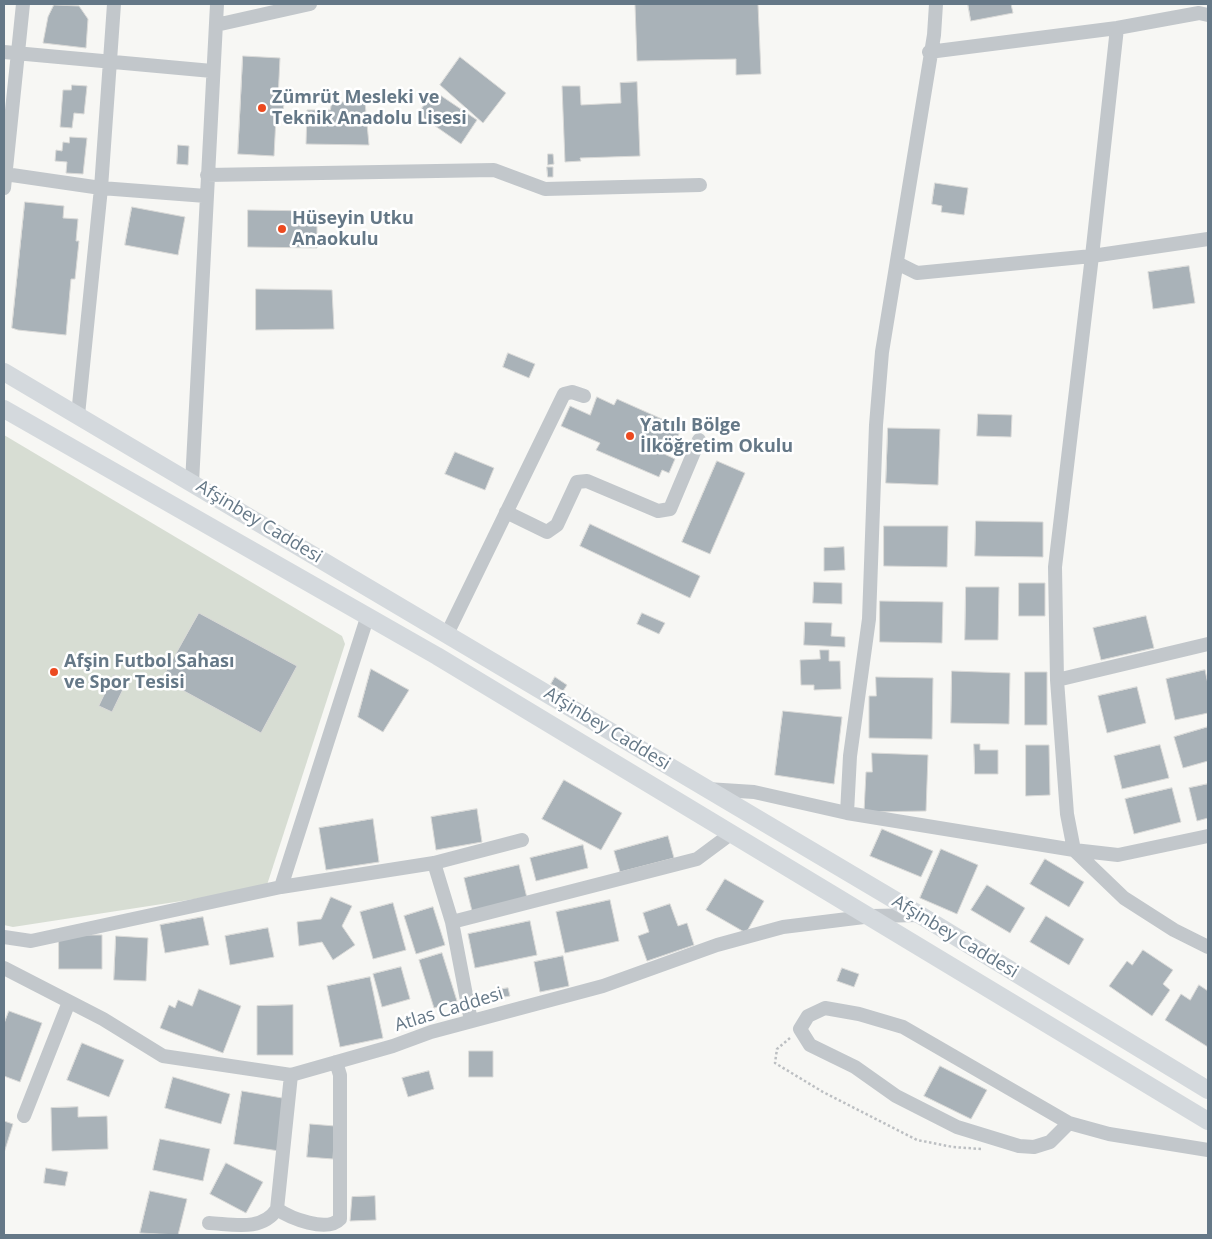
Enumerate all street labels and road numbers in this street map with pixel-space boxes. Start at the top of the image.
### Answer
street label: Afşinbey Caddesi [192,476,326,568]
street label: Afşinbey Caddesi [540,683,674,775]
street label: Afşinbey Caddesi [888,891,1022,983]
street label: Atlas Caddesi [392,983,506,1037]

